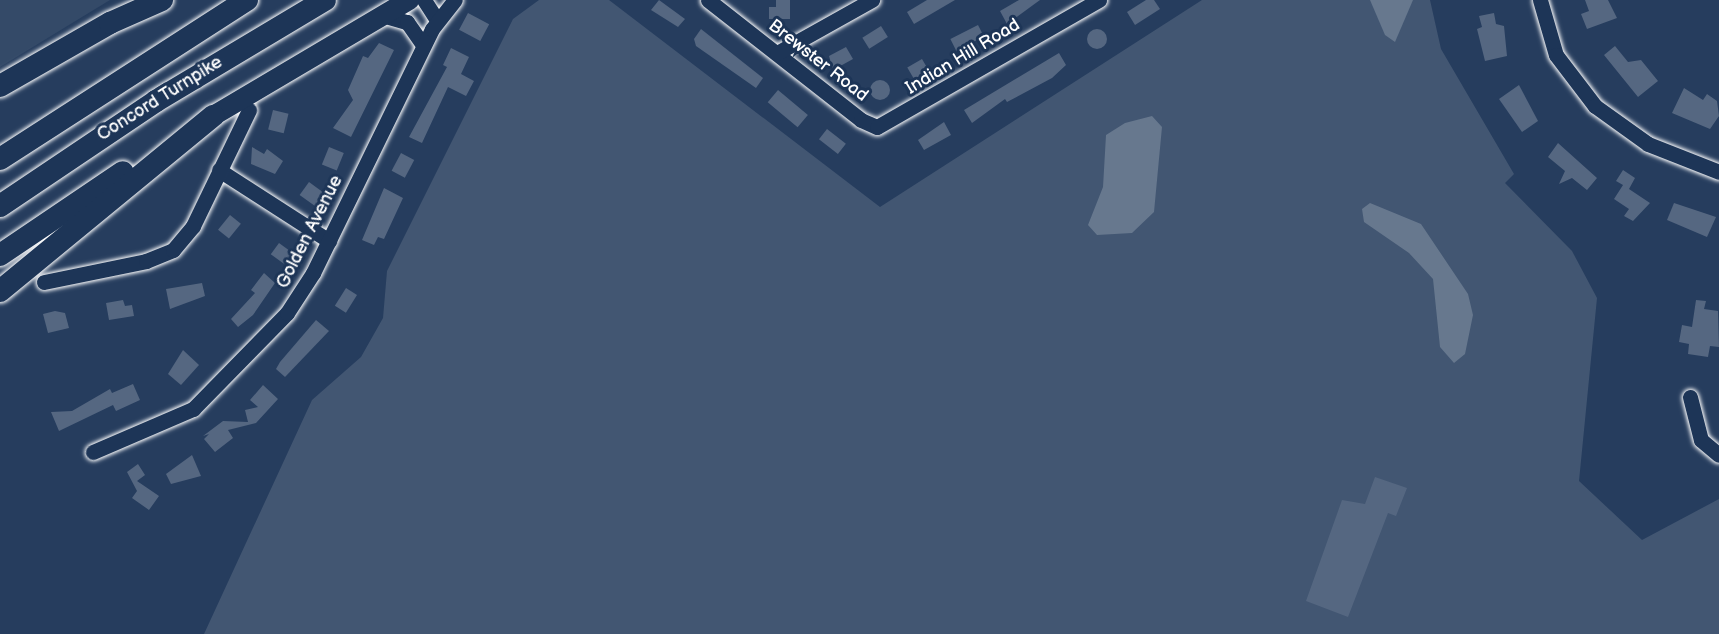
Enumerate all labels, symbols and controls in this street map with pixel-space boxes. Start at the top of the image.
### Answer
street label: Indian Hill Road [902,14,1024,100]
street label: Brewster Road [764,15,872,107]
street label: Concord Turnpike [93,52,227,146]
street label: Golden Avenue [272,172,348,292]

